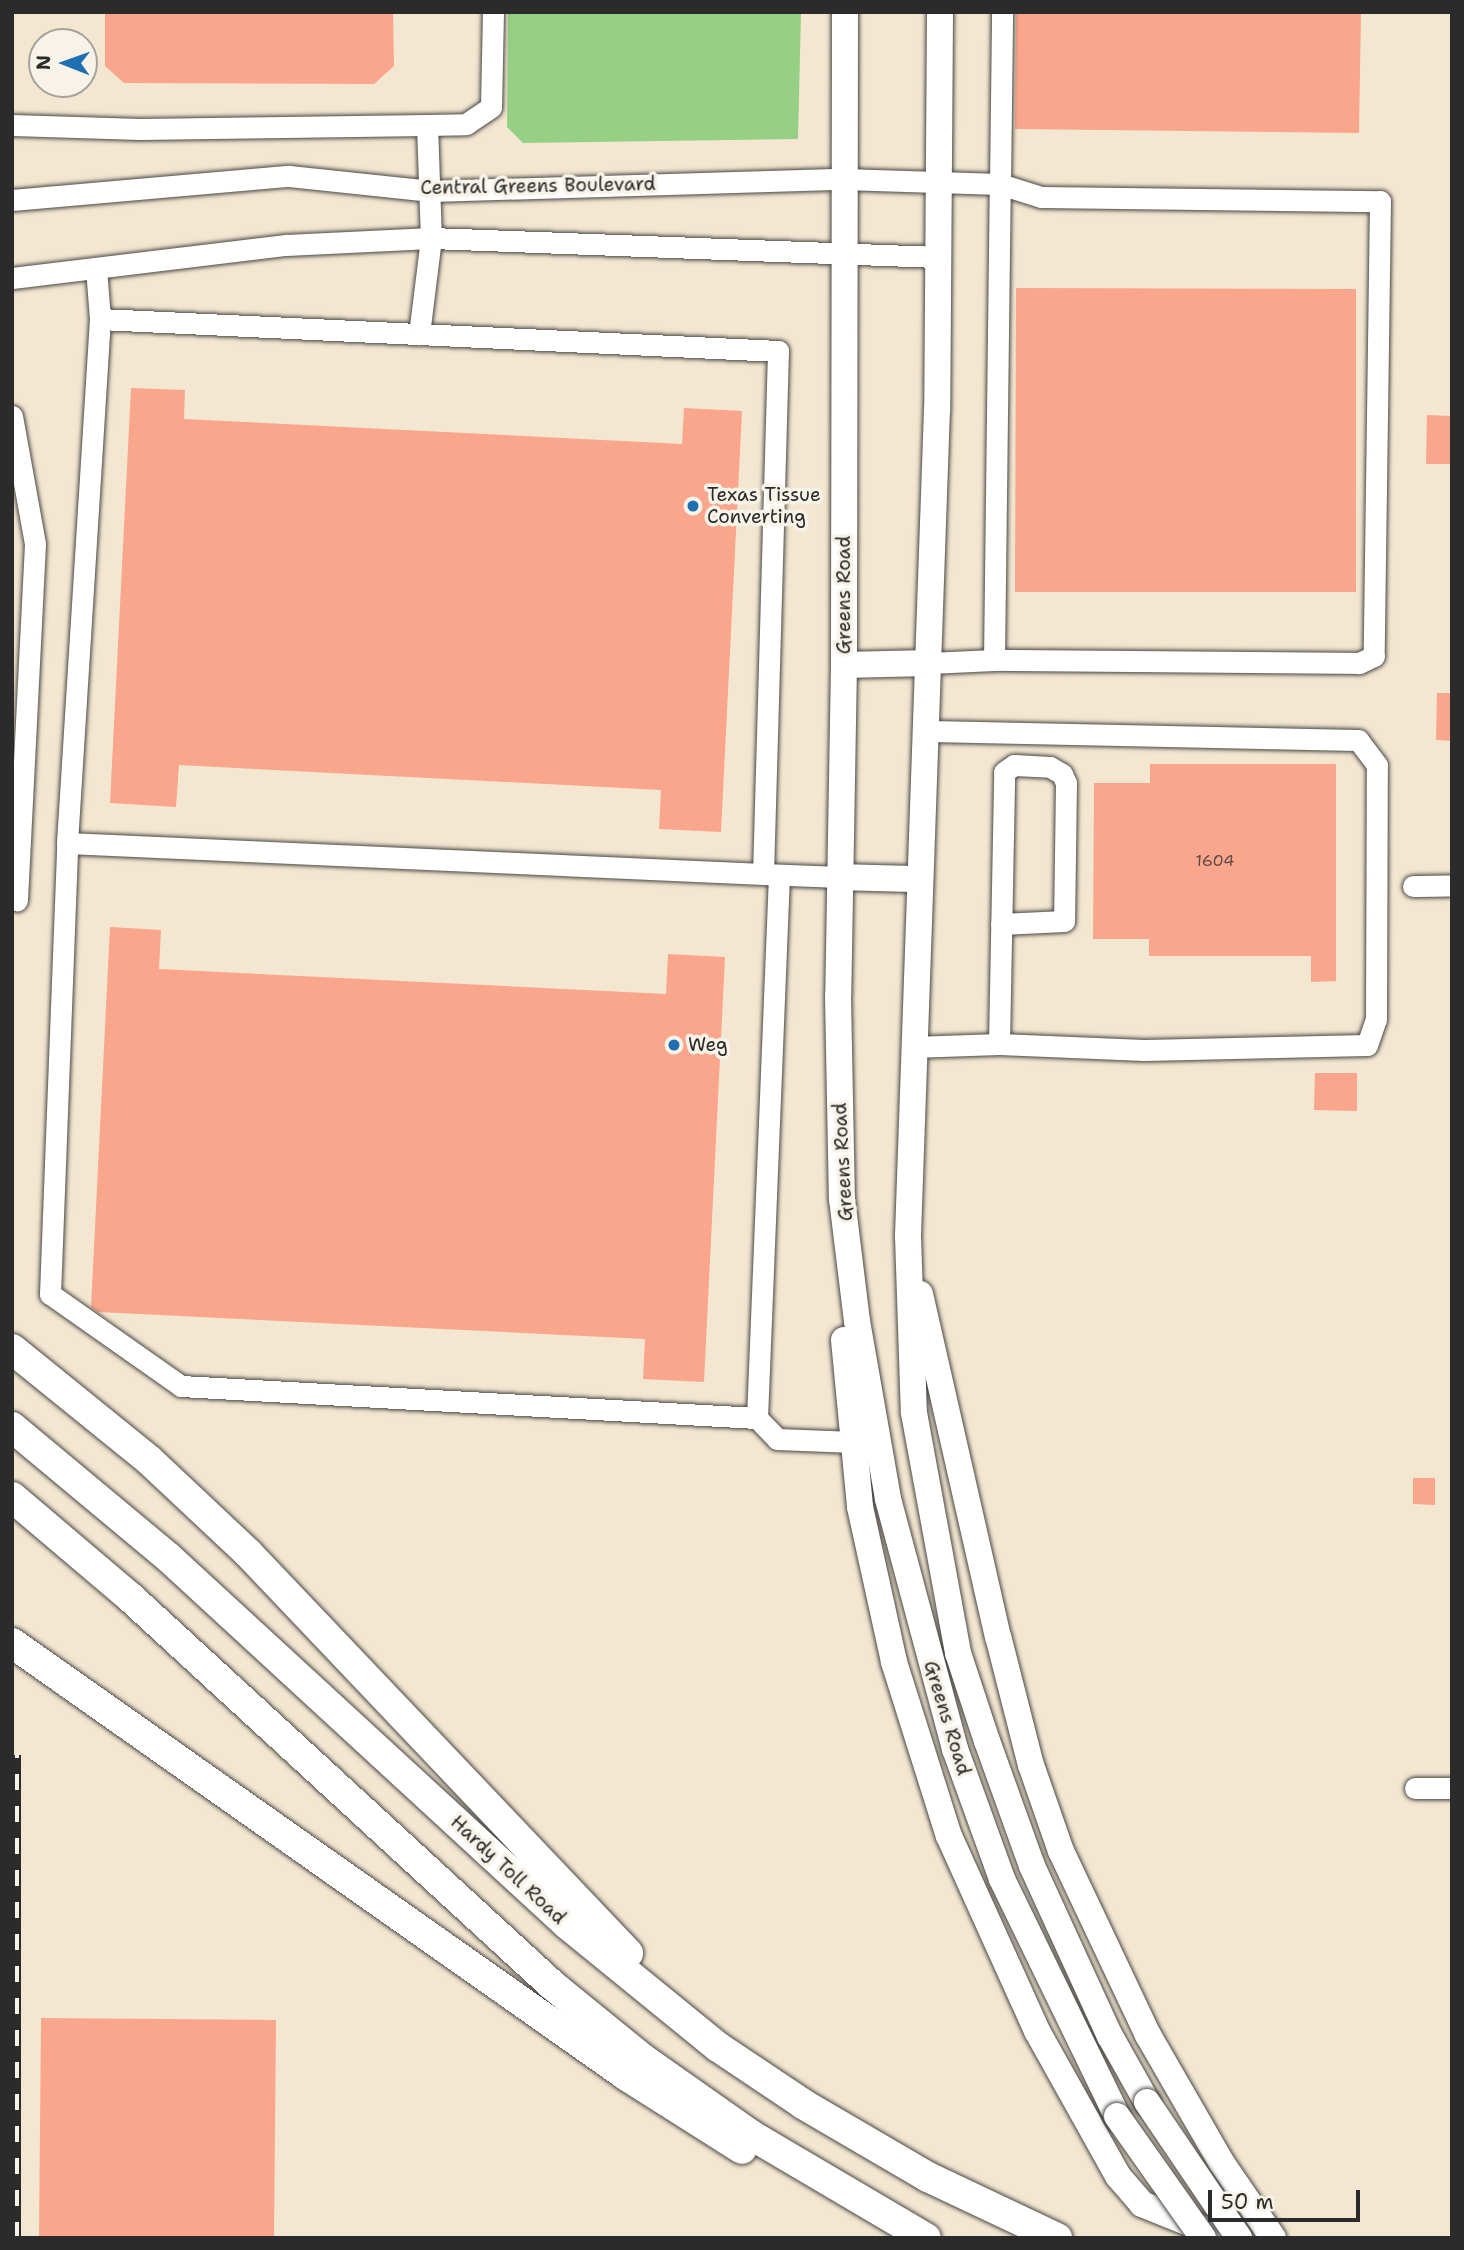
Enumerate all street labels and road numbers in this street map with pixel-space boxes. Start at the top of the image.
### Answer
street label: Central Greens Boulevard [420,173,656,199]
street label: Greens Road [833,536,855,654]
street label: Greens Road [829,1102,857,1222]
street label: Greens Road [919,1658,975,1778]
street label: Hardy Toll Road [446,1811,570,1929]

